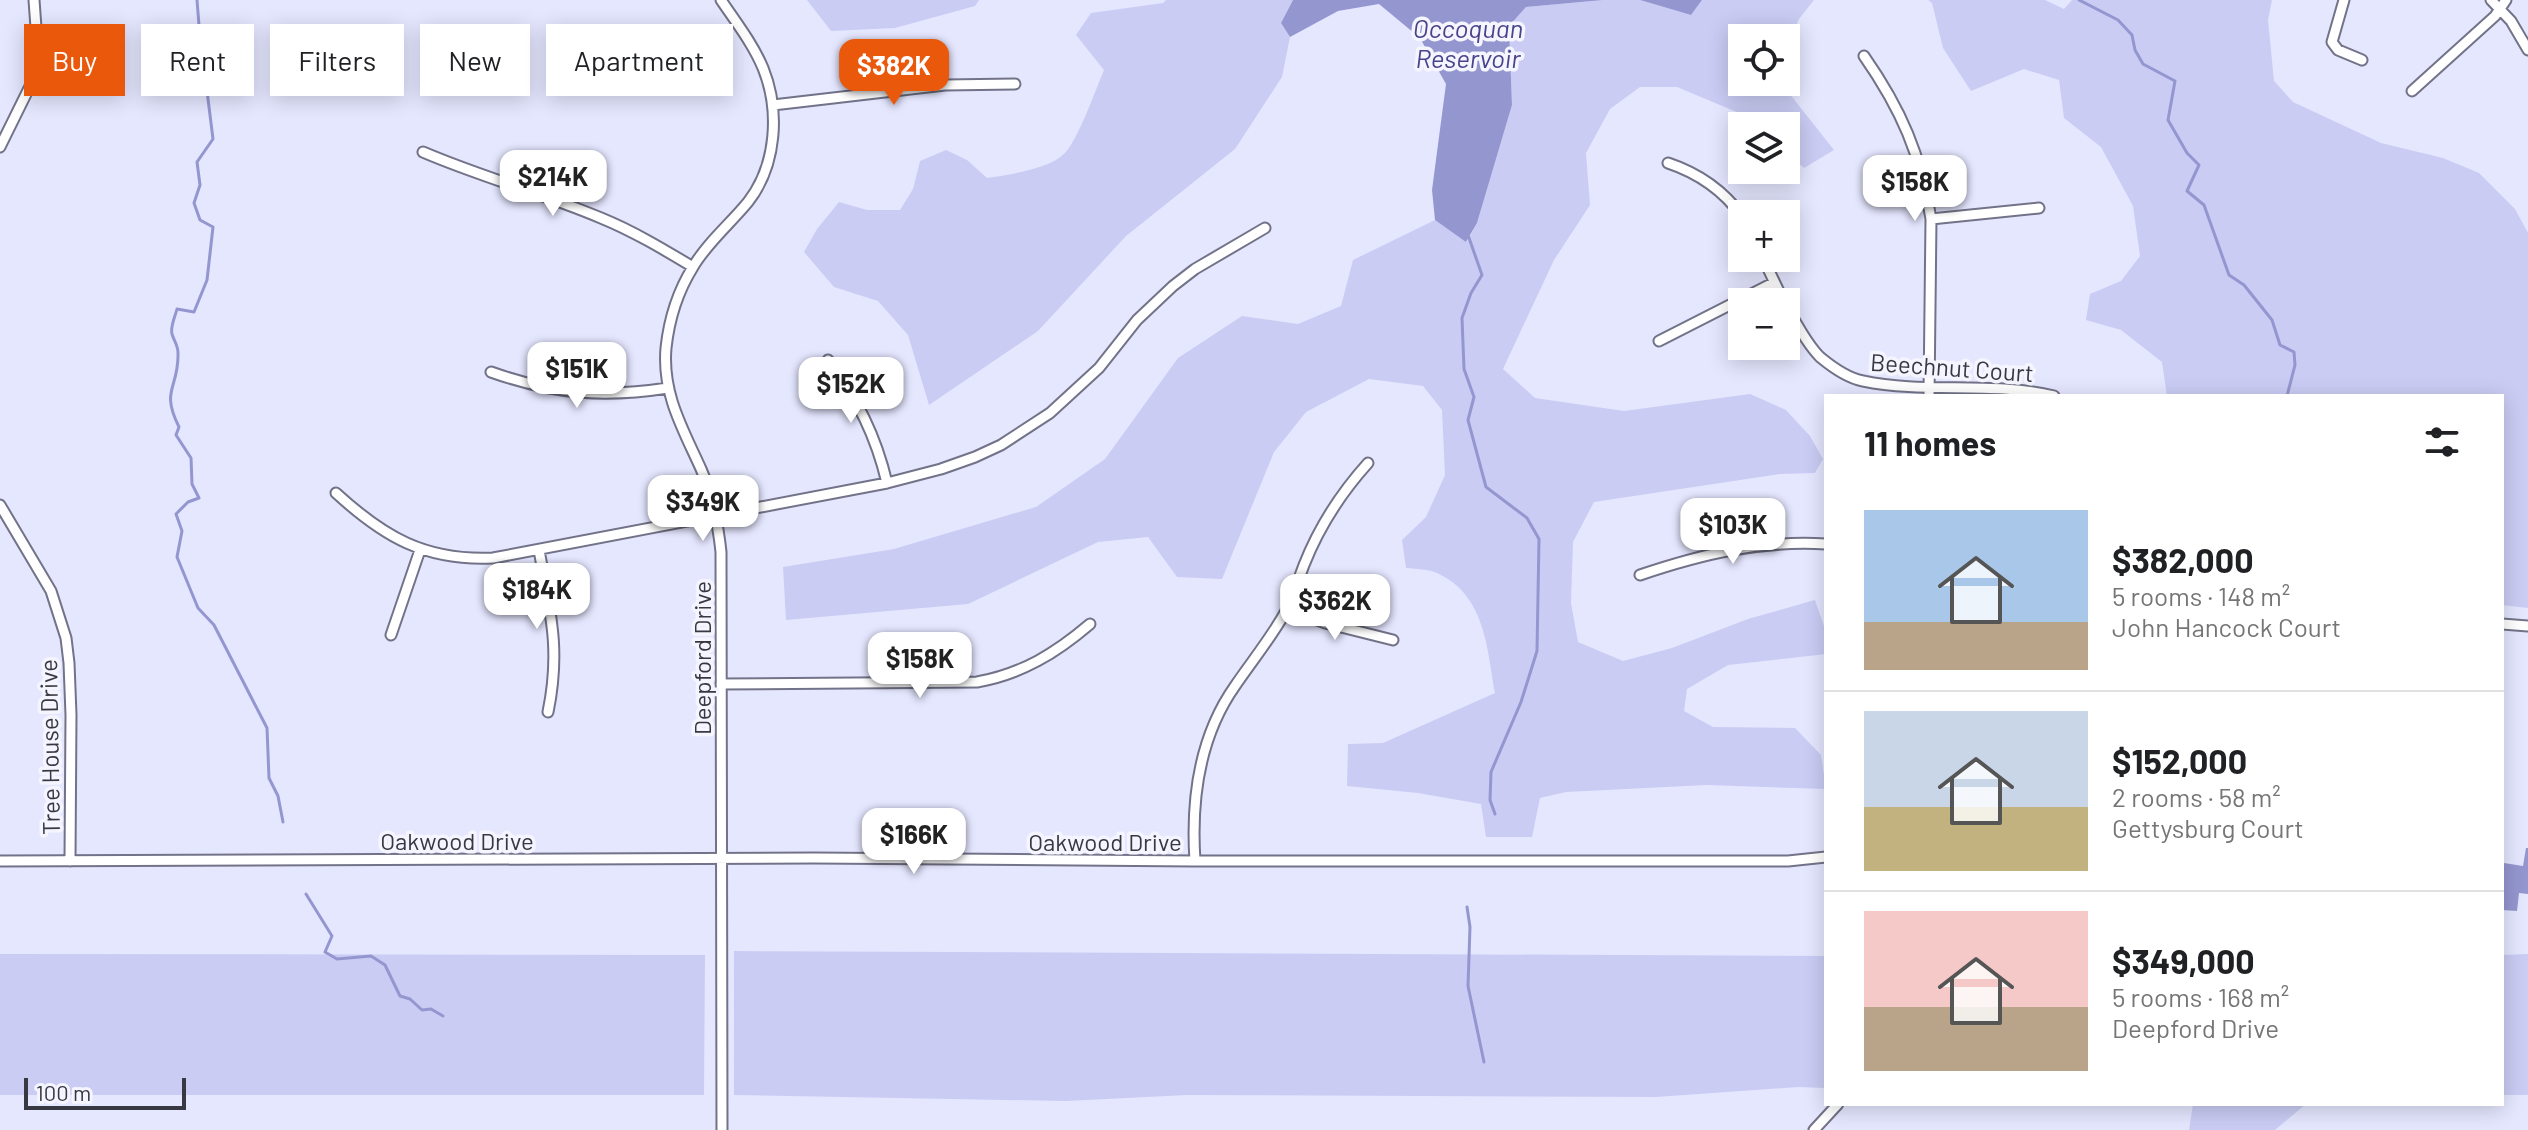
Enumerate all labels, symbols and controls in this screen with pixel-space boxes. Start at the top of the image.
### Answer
water label: Occoquan Reservoir [1413,12,1523,73]
chip: Buy [24,24,125,96]
chip: Rent [141,24,254,96]
chip: Filters [270,24,404,96]
chip: New [420,24,530,96]
chip: Apartment [546,24,733,96]
map controls [1728,24,1800,360]
button: locate [1728,24,1800,96]
pin: $382K [838,39,950,107]
text: $382K [857,49,931,80]
button: layers [1728,112,1800,184]
pin: $214K [497,150,609,218]
pin: $158K [1859,155,1971,223]
text: $214K [518,160,588,191]
text: $158K [1881,165,1949,196]
button: + [1728,200,1800,272]
button: − [1728,288,1800,360]
pin: $151K [521,342,633,410]
street label: Beechnut Court [1869,347,2035,387]
text: $151K [545,352,609,383]
pin: $152K [795,357,907,425]
text: $152K [817,367,885,398]
icon: filters [2420,420,2464,464]
text: 11 homes [1864,422,1996,463]
pin: $349K [647,475,759,543]
text: $349K [666,485,740,516]
pin: $103K [1677,498,1789,566]
text: $103K [1698,508,1768,539]
text: $382,000 [2112,539,2254,580]
icon: home [1928,542,2024,638]
pin: $184K [481,563,593,631]
text: $184K [502,573,572,604]
pin: $362K [1279,574,1391,642]
text: 5 rooms · 148 m² [2112,580,2290,611]
street label: Deepford Drive [687,581,716,735]
text: $362K [1298,584,1372,615]
text: John Hancock Court [2112,611,2341,642]
pin: $158K [864,632,976,700]
text: $158K [886,642,954,673]
street label: Tree House Drive [33,659,65,835]
text: $152,000 [2112,740,2247,781]
icon: home [1928,743,2024,839]
text: 2 rooms · 58 m² [2112,781,2281,812]
pin: $166K [858,808,970,876]
text: Gettysburg Court [2112,812,2304,843]
text: $166K [880,818,948,849]
street label: Oakwood Drive [380,826,534,855]
street label: Oakwood Drive [1028,827,1182,856]
text: $349,000 [2112,940,2255,981]
icon: home [1928,943,2024,1039]
text: 5 rooms · 168 m² [2112,981,2289,1012]
text: Deepford Drive [2112,1012,2279,1043]
scale bar [24,1074,186,1110]
text: 100 m [36,1079,91,1105]

